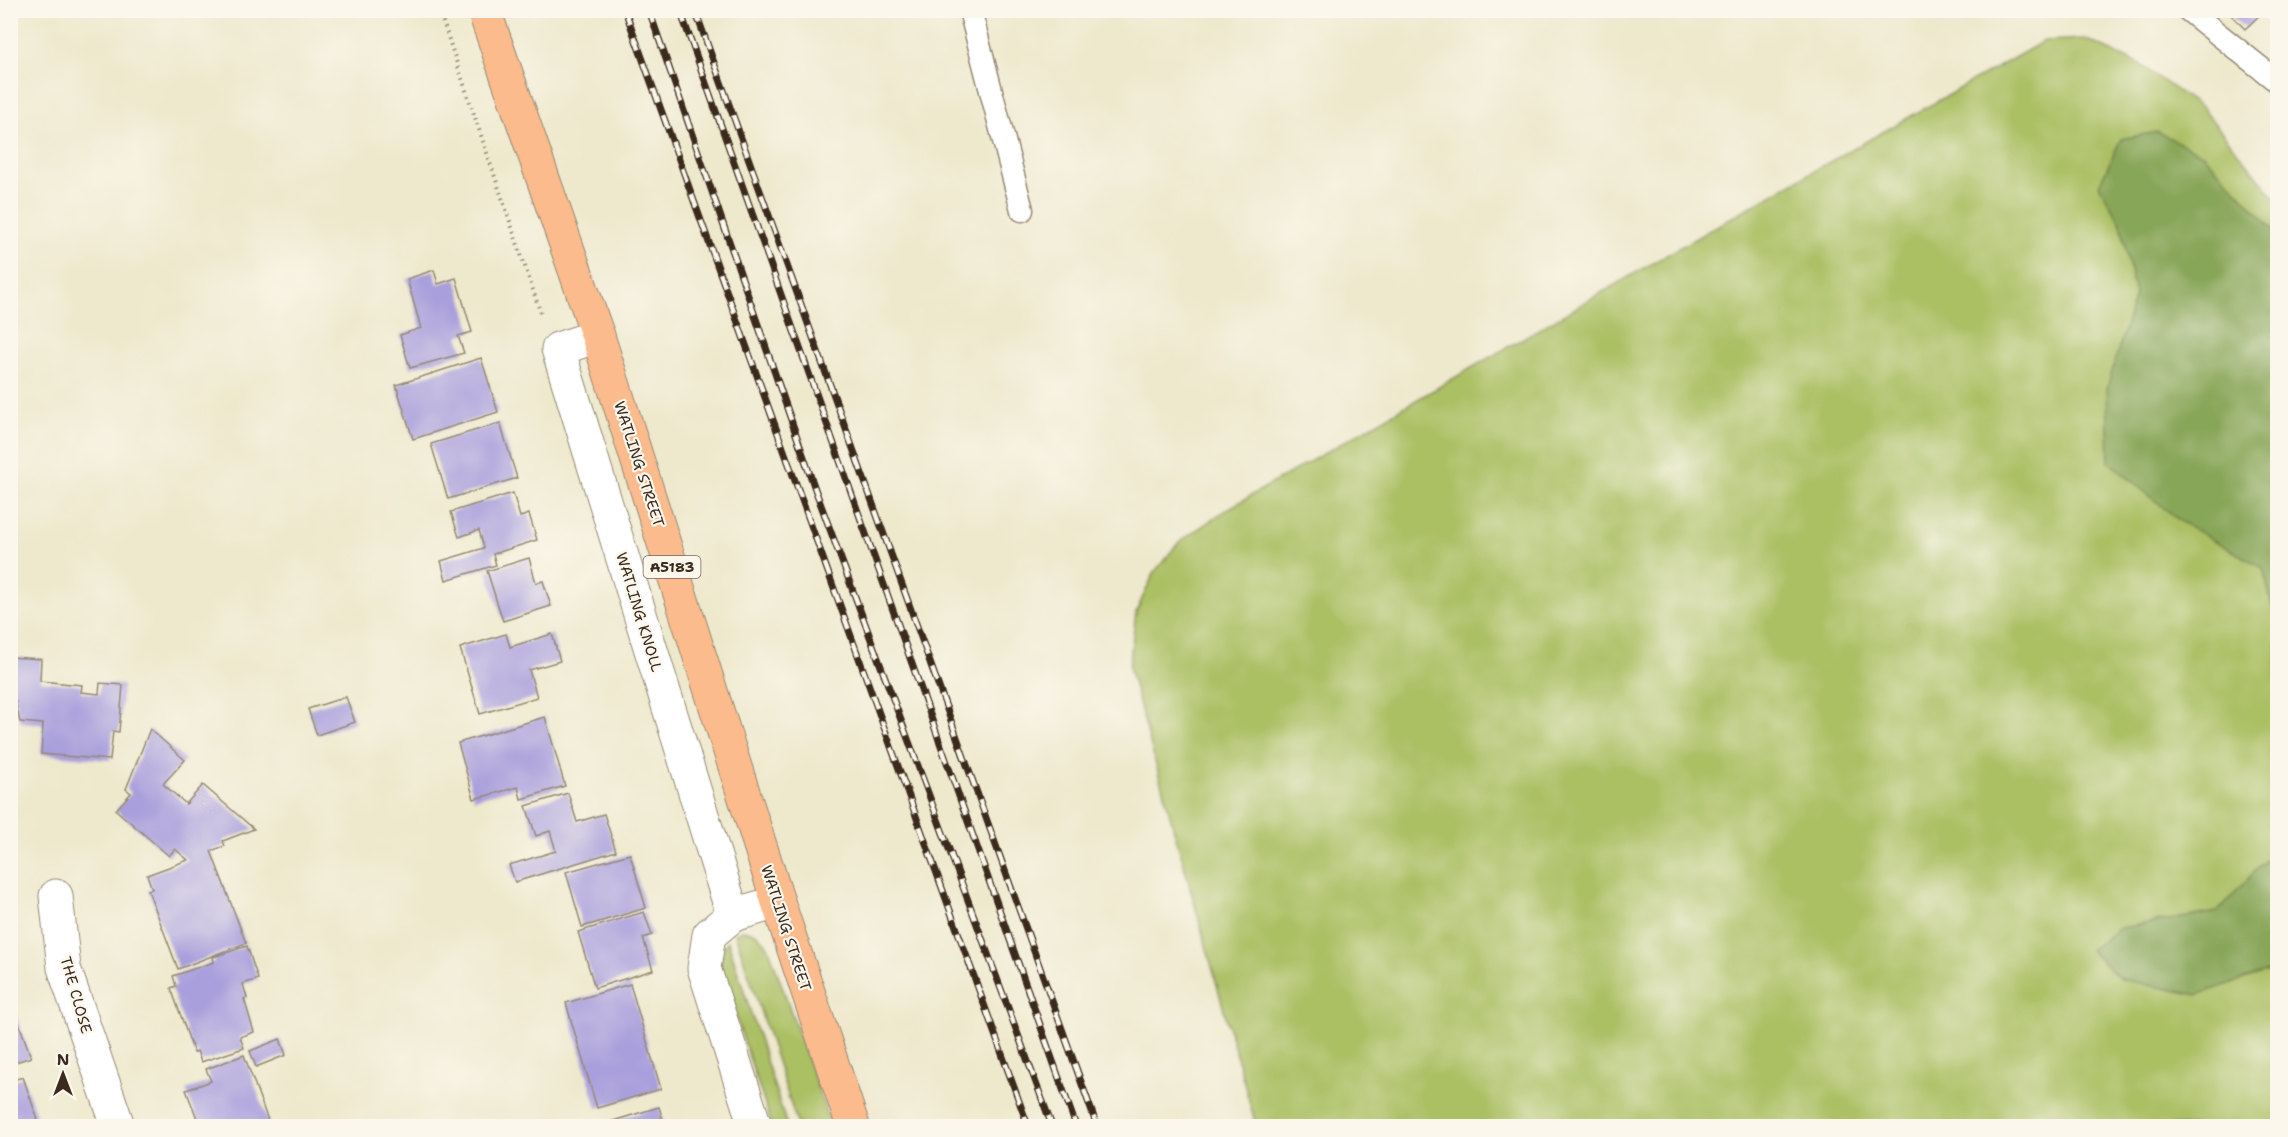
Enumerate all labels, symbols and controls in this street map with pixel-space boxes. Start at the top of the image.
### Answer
street label: WATLING STREET [609,399,669,529]
street label: WATLING KNOLL [611,550,667,674]
road number: A5183 [644,556,700,578]
street label: WATLING STREET [756,863,816,993]
street label: THE CLOSE [55,954,97,1036]
north arrow [33,1044,93,1104]
text: N [57,1049,69,1070]

